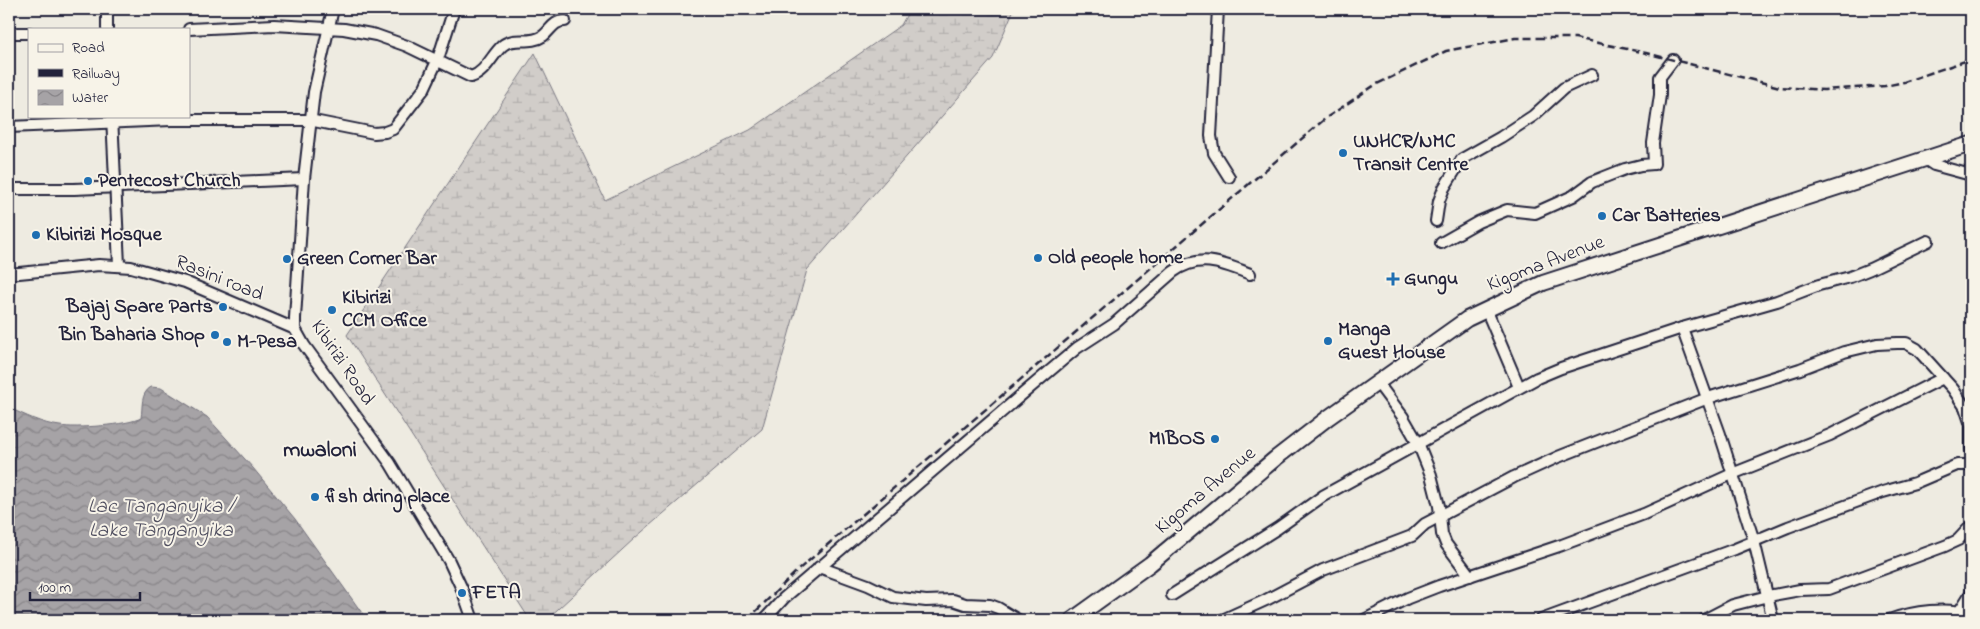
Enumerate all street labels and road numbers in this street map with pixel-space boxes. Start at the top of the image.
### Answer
street label: Kigoma Avenue [1483,228,1609,301]
street label: Rasini road [171,248,267,310]
street label: Kibirizi Road [303,314,381,412]
street label: Kigoma Avenue [1149,440,1263,543]

